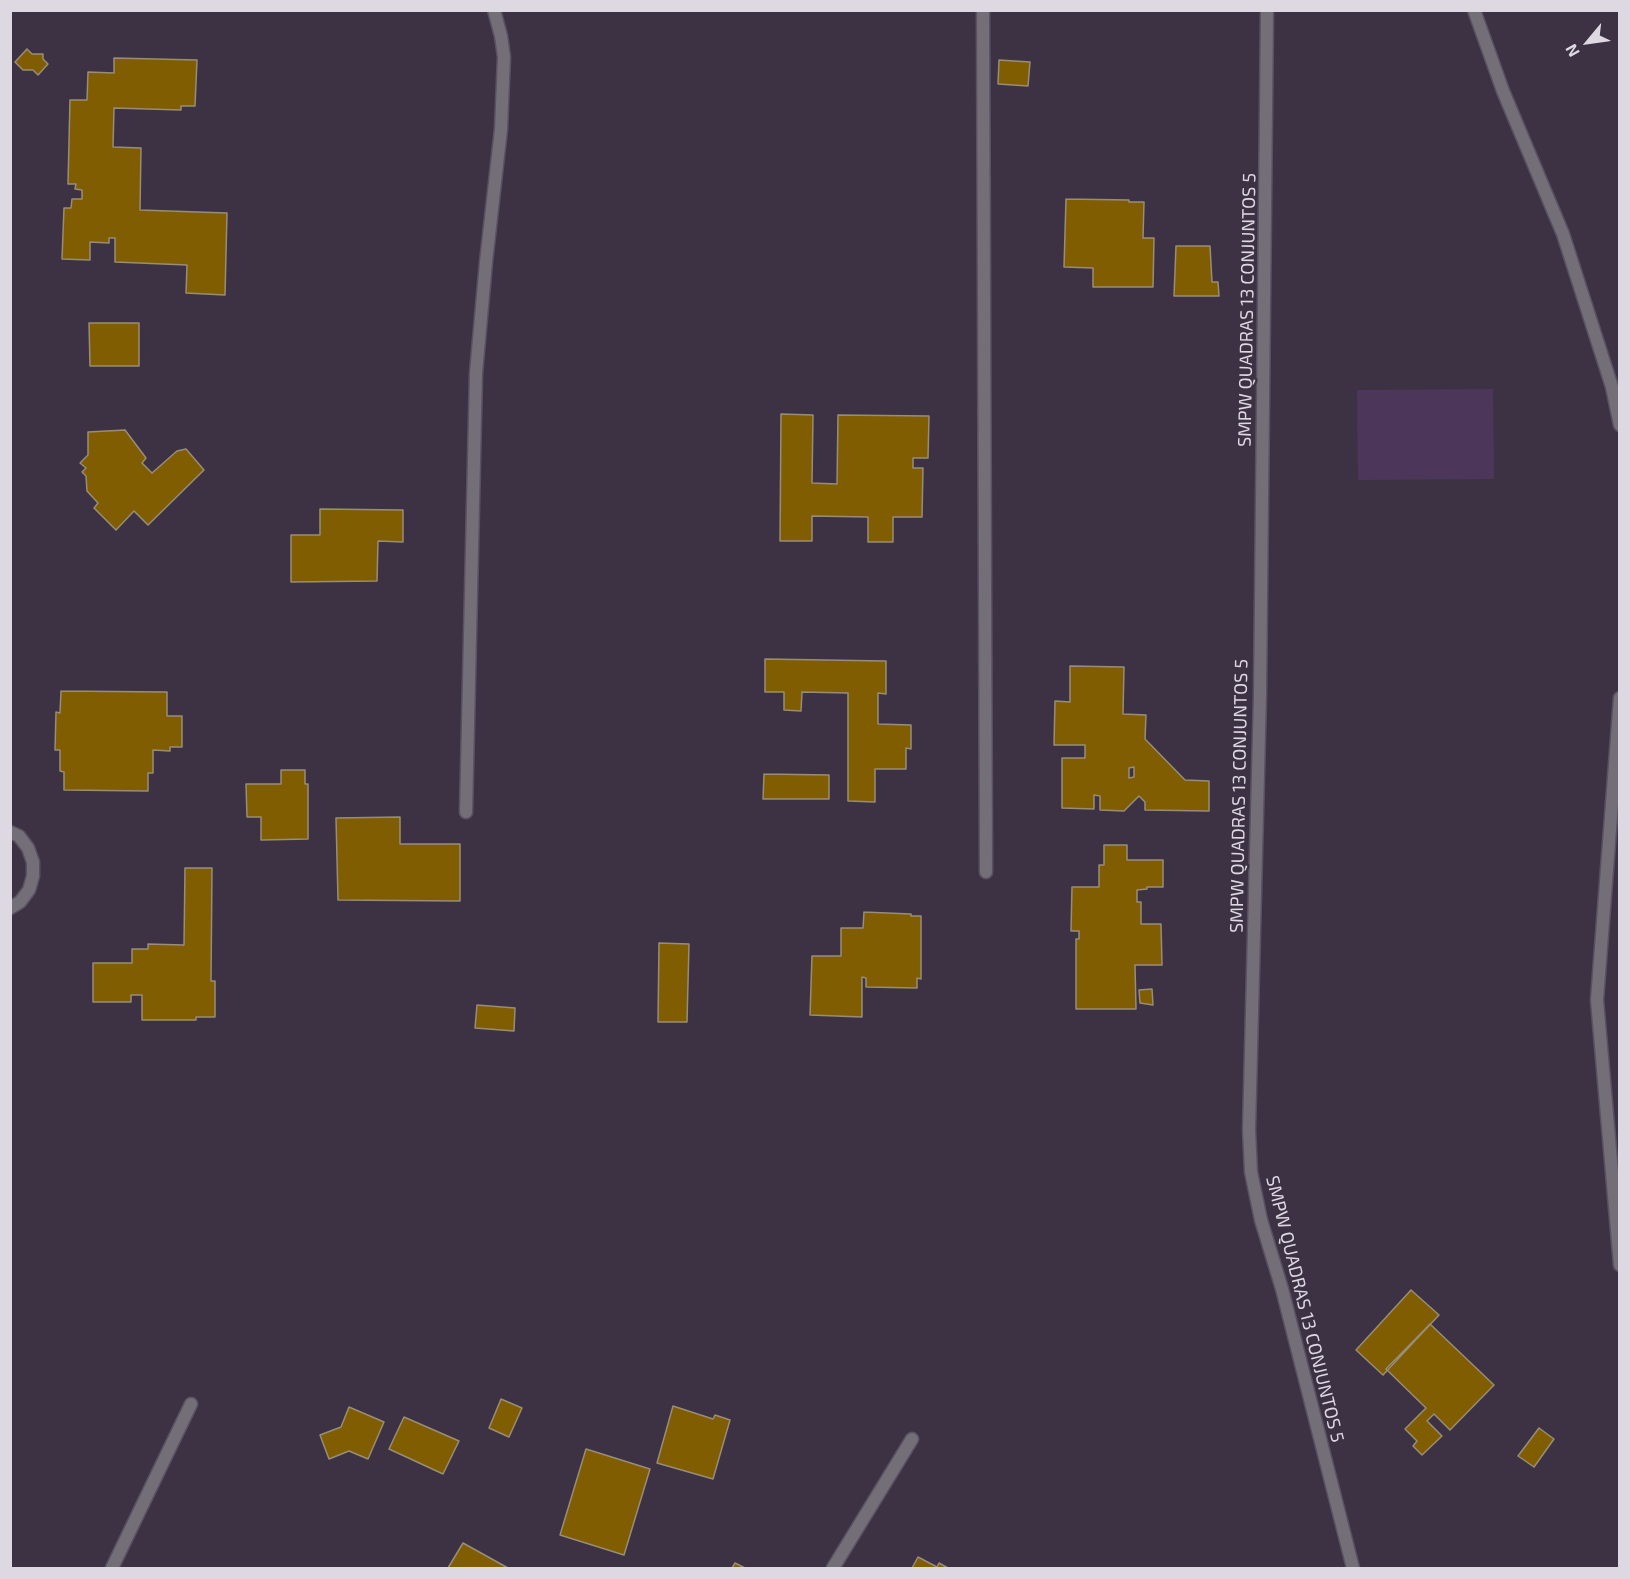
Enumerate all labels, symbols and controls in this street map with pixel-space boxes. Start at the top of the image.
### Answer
north arrow [1558,12,1618,72]
text: N [1561,41,1583,61]
street label: SMPW QUADRAS 13 CONJUNTOS 5 [1234,173,1260,447]
street label: SMPW QUADRAS 13 CONJUNTOS 5 [1226,659,1252,933]
street label: SMPW QUADRAS 13 CONJUNTOS 5 [1261,1174,1349,1444]

